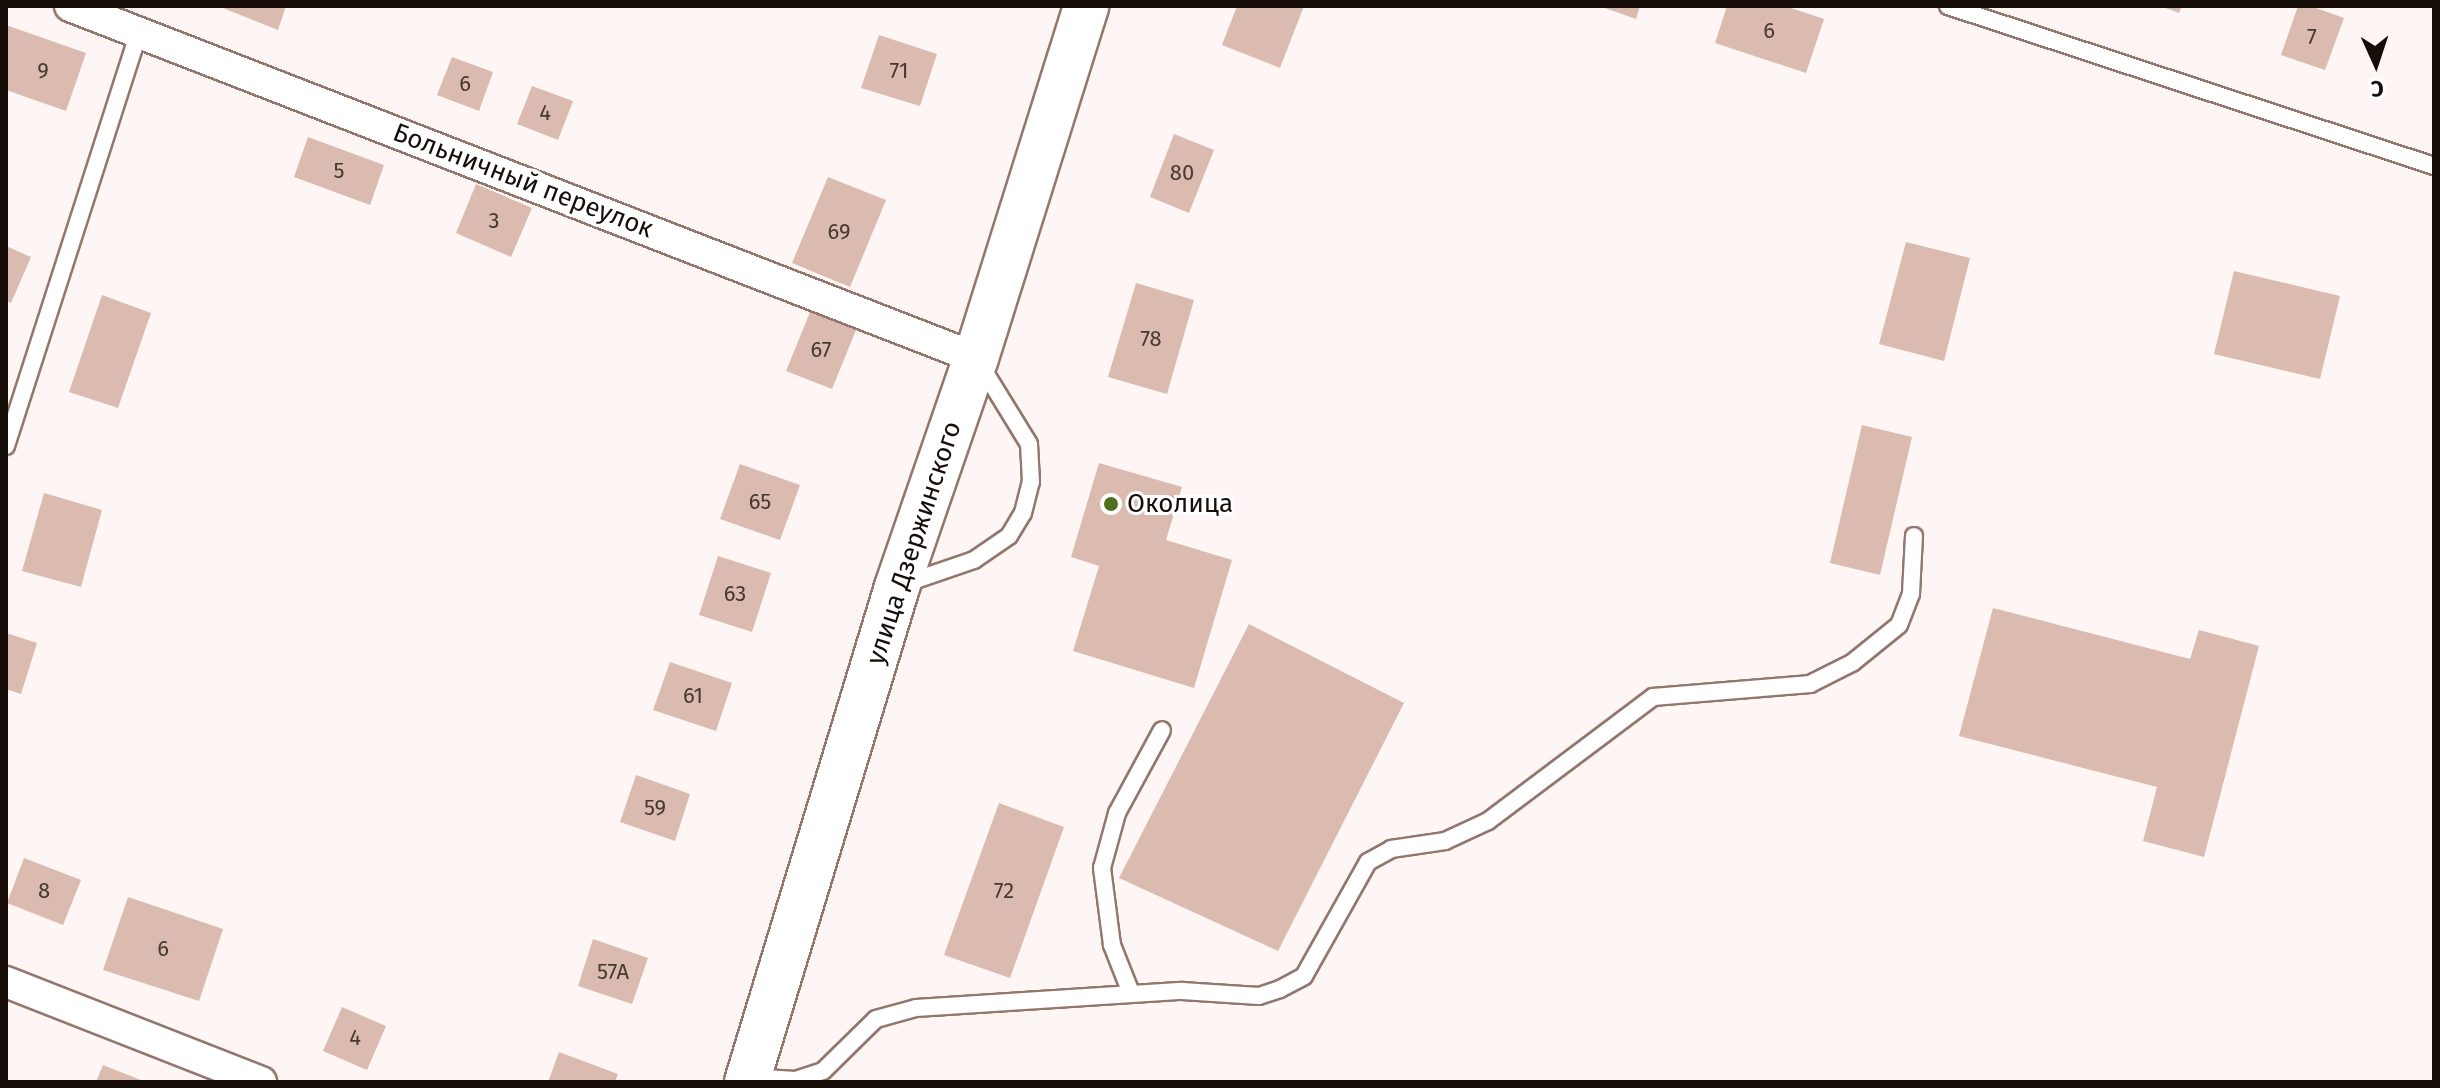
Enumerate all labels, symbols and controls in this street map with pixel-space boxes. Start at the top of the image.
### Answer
house number: 6 [1763,18,1775,44]
house number: 7 [2307,24,2317,50]
north arrow [2336,24,2416,104]
house number: 9 [37,58,49,84]
house number: 71 [890,58,908,84]
house number: 6 [459,71,471,97]
text: С [2370,75,2384,102]
house number: 4 [539,100,551,126]
street label: Больничный переулок [389,117,657,245]
house number: 5 [333,158,345,184]
house number: 80 [1170,160,1194,186]
house number: 3 [489,208,499,234]
house number: 69 [828,219,850,245]
house number: 78 [1140,326,1162,352]
house number: 67 [811,337,831,363]
street label: улица Дзержинского [860,418,968,668]
place label: Околица [1127,488,1233,520]
house number: 65 [749,489,771,515]
marker: Околица [1102,495,1120,513]
house number: 63 [724,581,746,607]
house number: 61 [683,683,703,709]
house number: 59 [644,795,666,821]
house number: 8 [38,878,50,904]
house number: 72 [994,878,1014,904]
house number: 6 [157,936,169,962]
house number: 57А [597,959,629,985]
house number: 4 [349,1025,361,1051]

